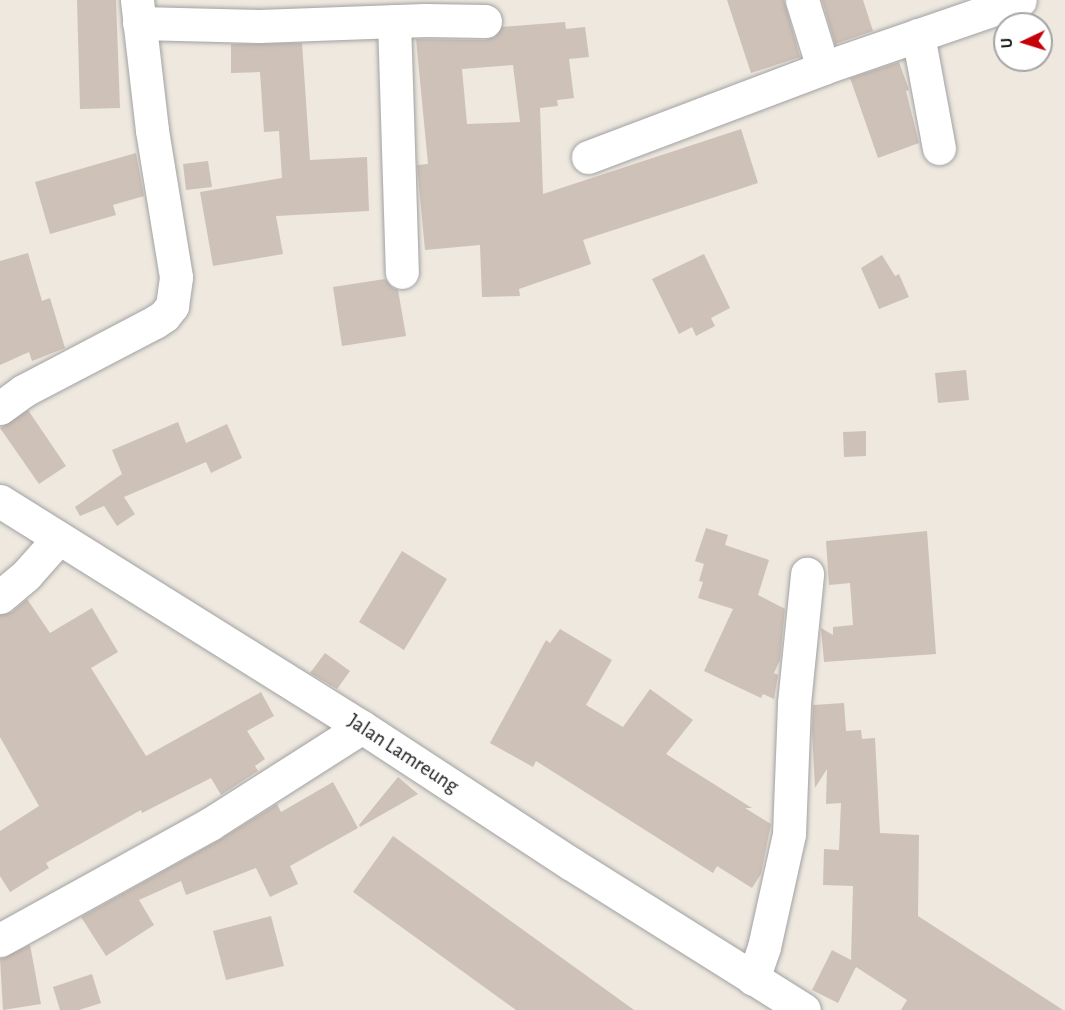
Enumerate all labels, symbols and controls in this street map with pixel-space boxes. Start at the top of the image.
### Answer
north arrow [993,12,1053,72]
text: U [999,37,1015,49]
street label: Jalan Lamreung [343,709,463,799]

